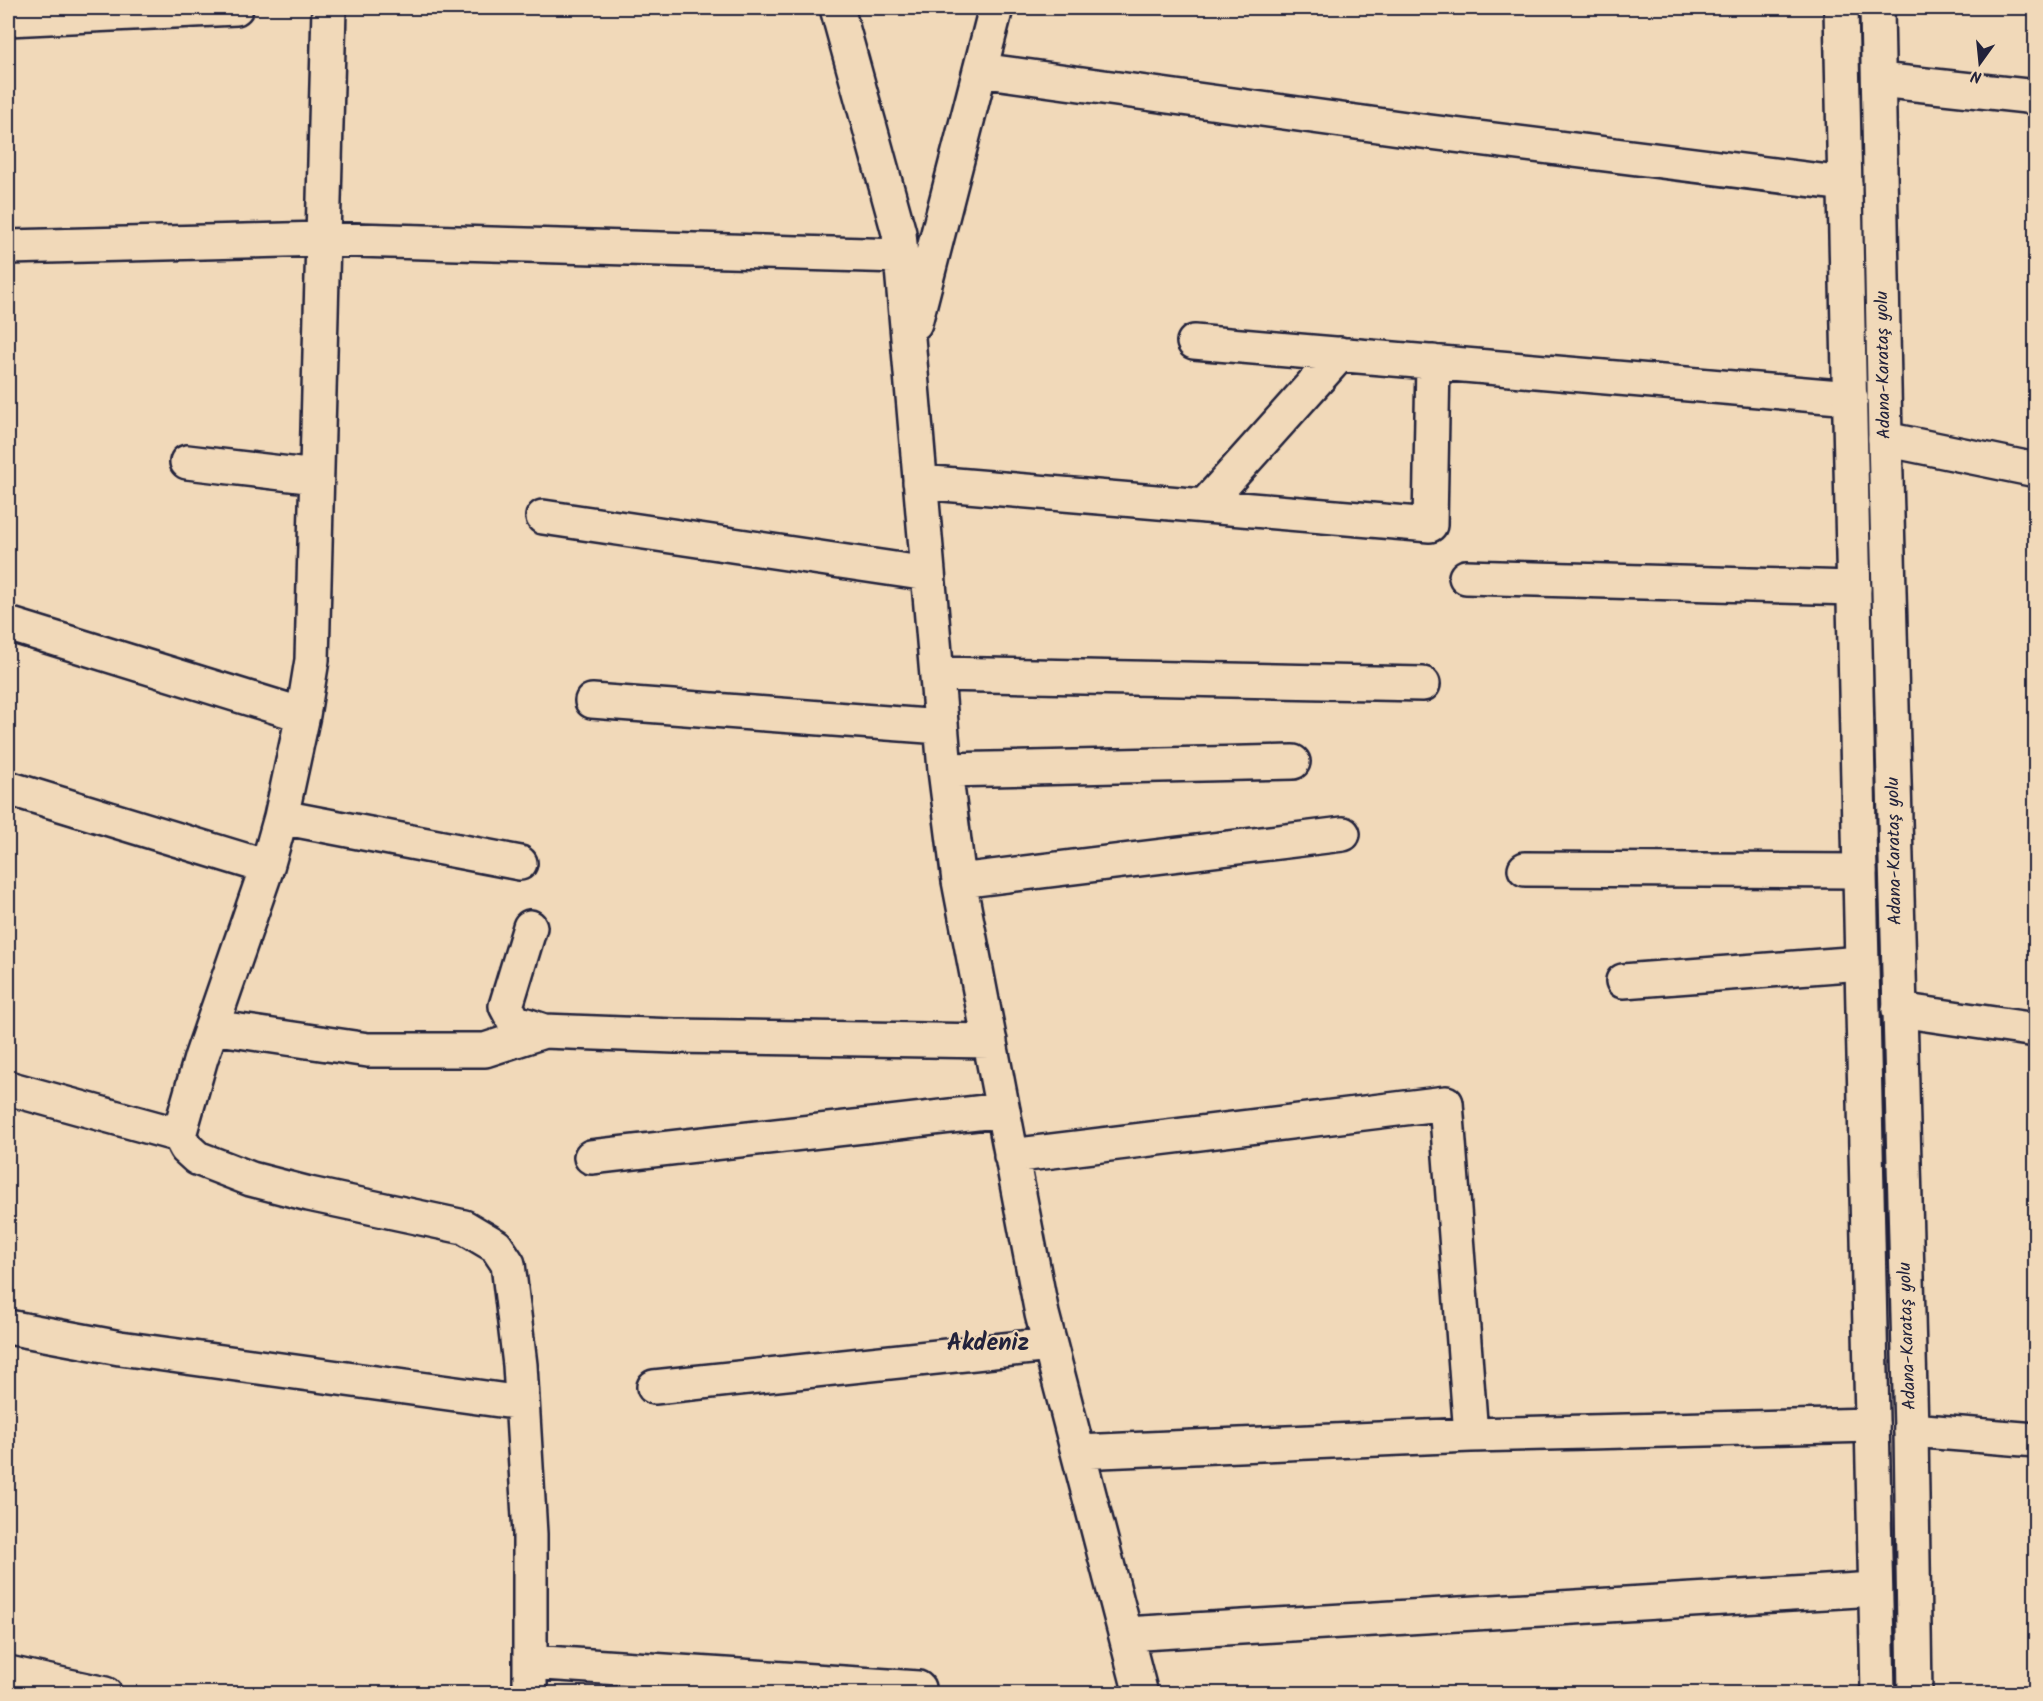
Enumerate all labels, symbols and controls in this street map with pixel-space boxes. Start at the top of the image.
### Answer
north arrow [1950,33,2010,93]
text: N [1968,63,1985,89]
street label: Adana-Karataş yolu [1868,290,1900,439]
street label: Adana-Karataş yolu [1879,776,1911,925]
street label: Adana-Karataş yolu [1891,1261,1925,1411]
district label: Akdeniz [947,1324,1029,1363]

